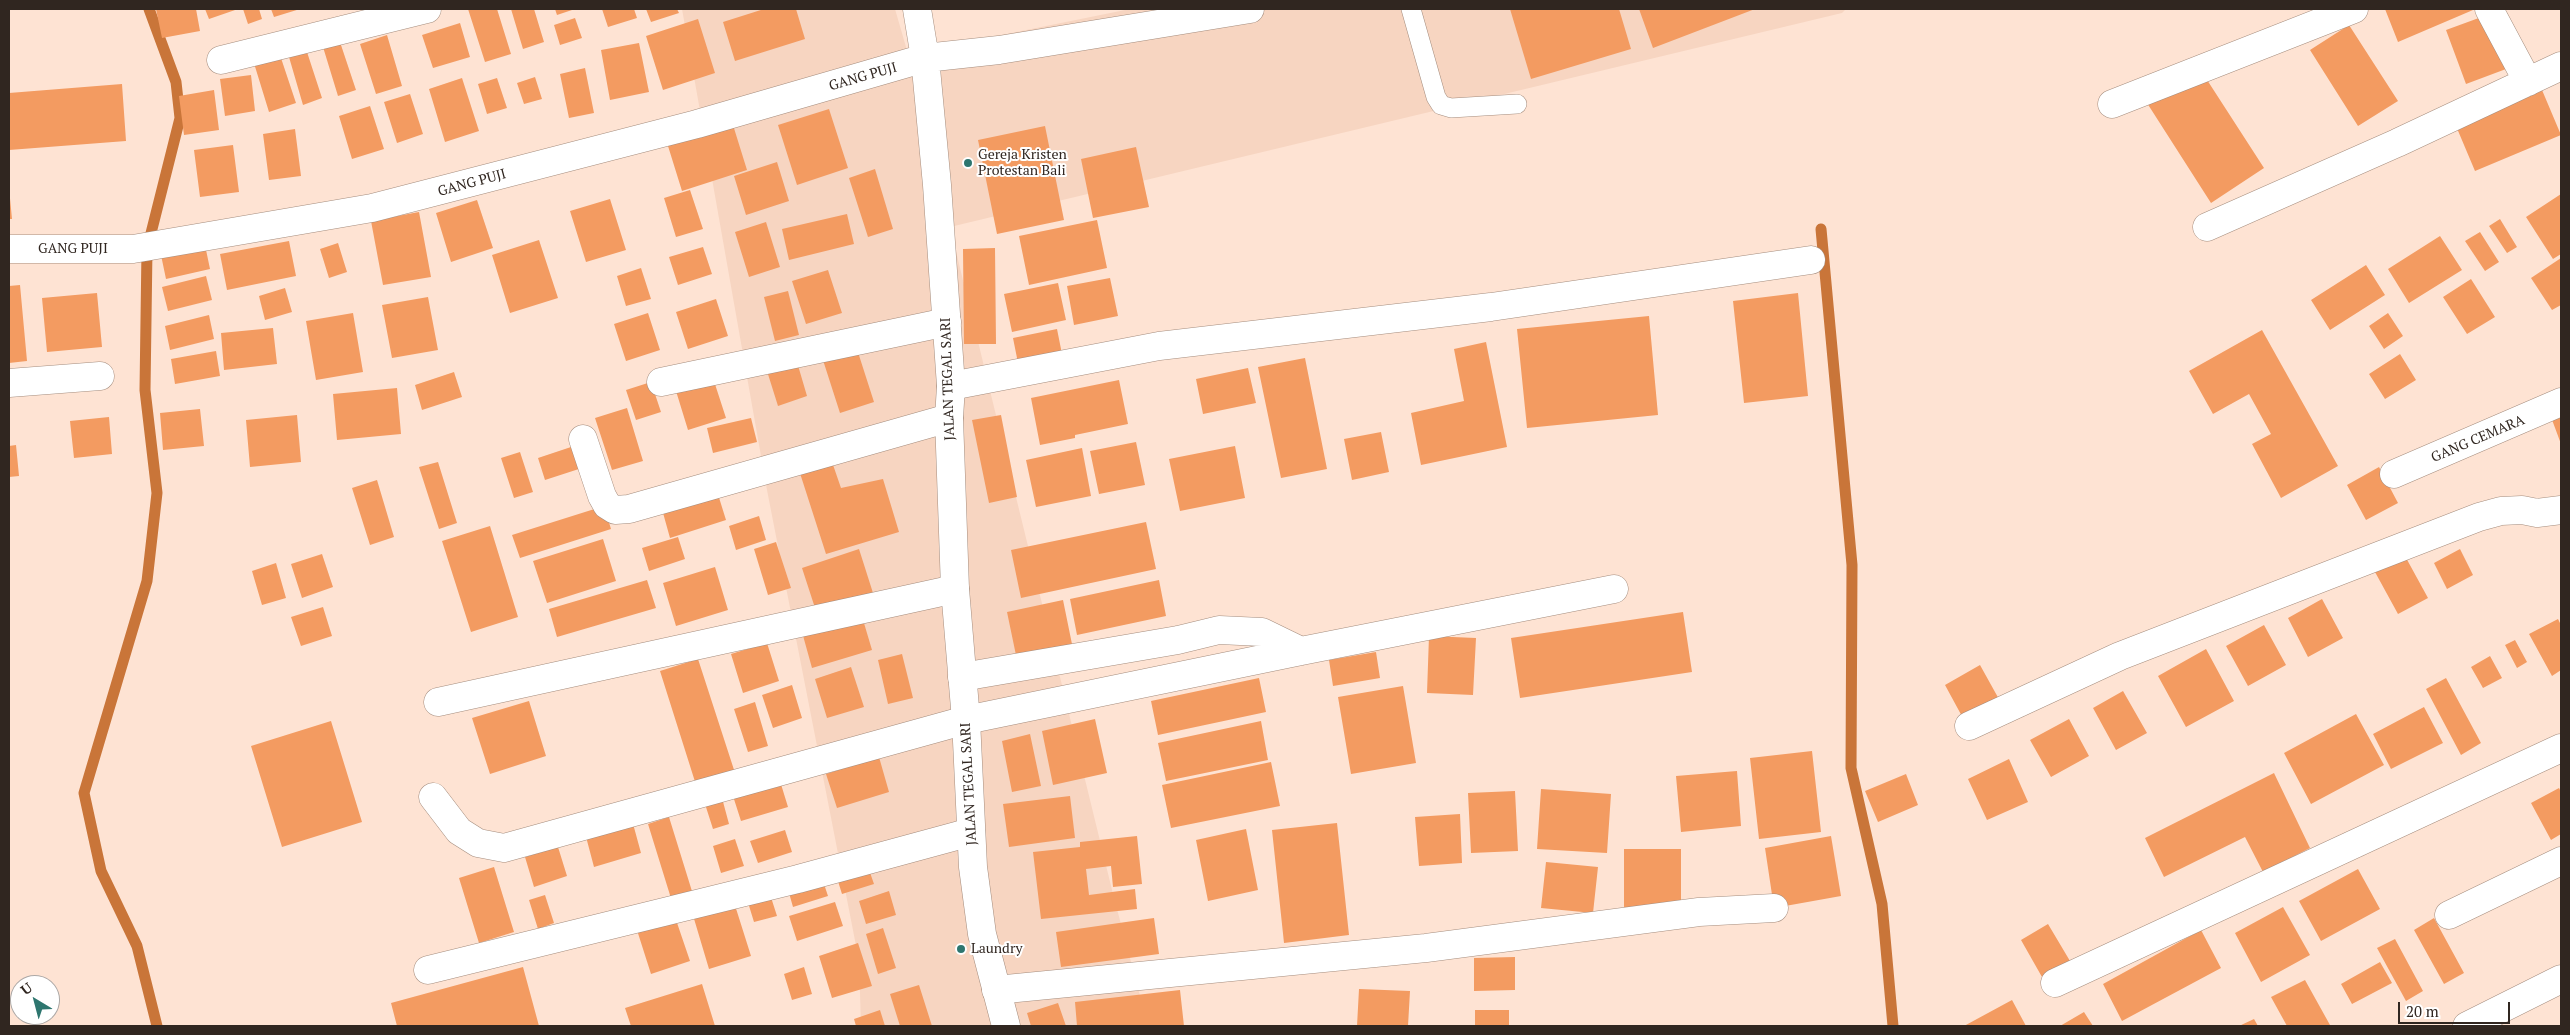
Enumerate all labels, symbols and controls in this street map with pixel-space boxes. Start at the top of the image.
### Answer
street label: GANG PUJI [827,59,899,95]
place label: Gereja Kristen Protestan Bali [978,147,1067,180]
marker: Gereja Kristen Protestan Bali [962,157,974,169]
street label: GANG PUJI [436,166,508,200]
street label: GANG PUJI [38,241,108,257]
street label: JALAN TEGAL SARI [937,317,959,441]
street label: GANG CEMARA [2429,412,2527,466]
street label: JALAN TEGAL SARI [957,722,981,846]
place label: Laundry [971,941,1023,957]
marker: Laundry [955,943,967,955]
north arrow [10,975,60,1025]
text: U [17,978,36,999]
scale bar [2400,992,2512,1024]
text: 20 m [2406,1001,2439,1021]

